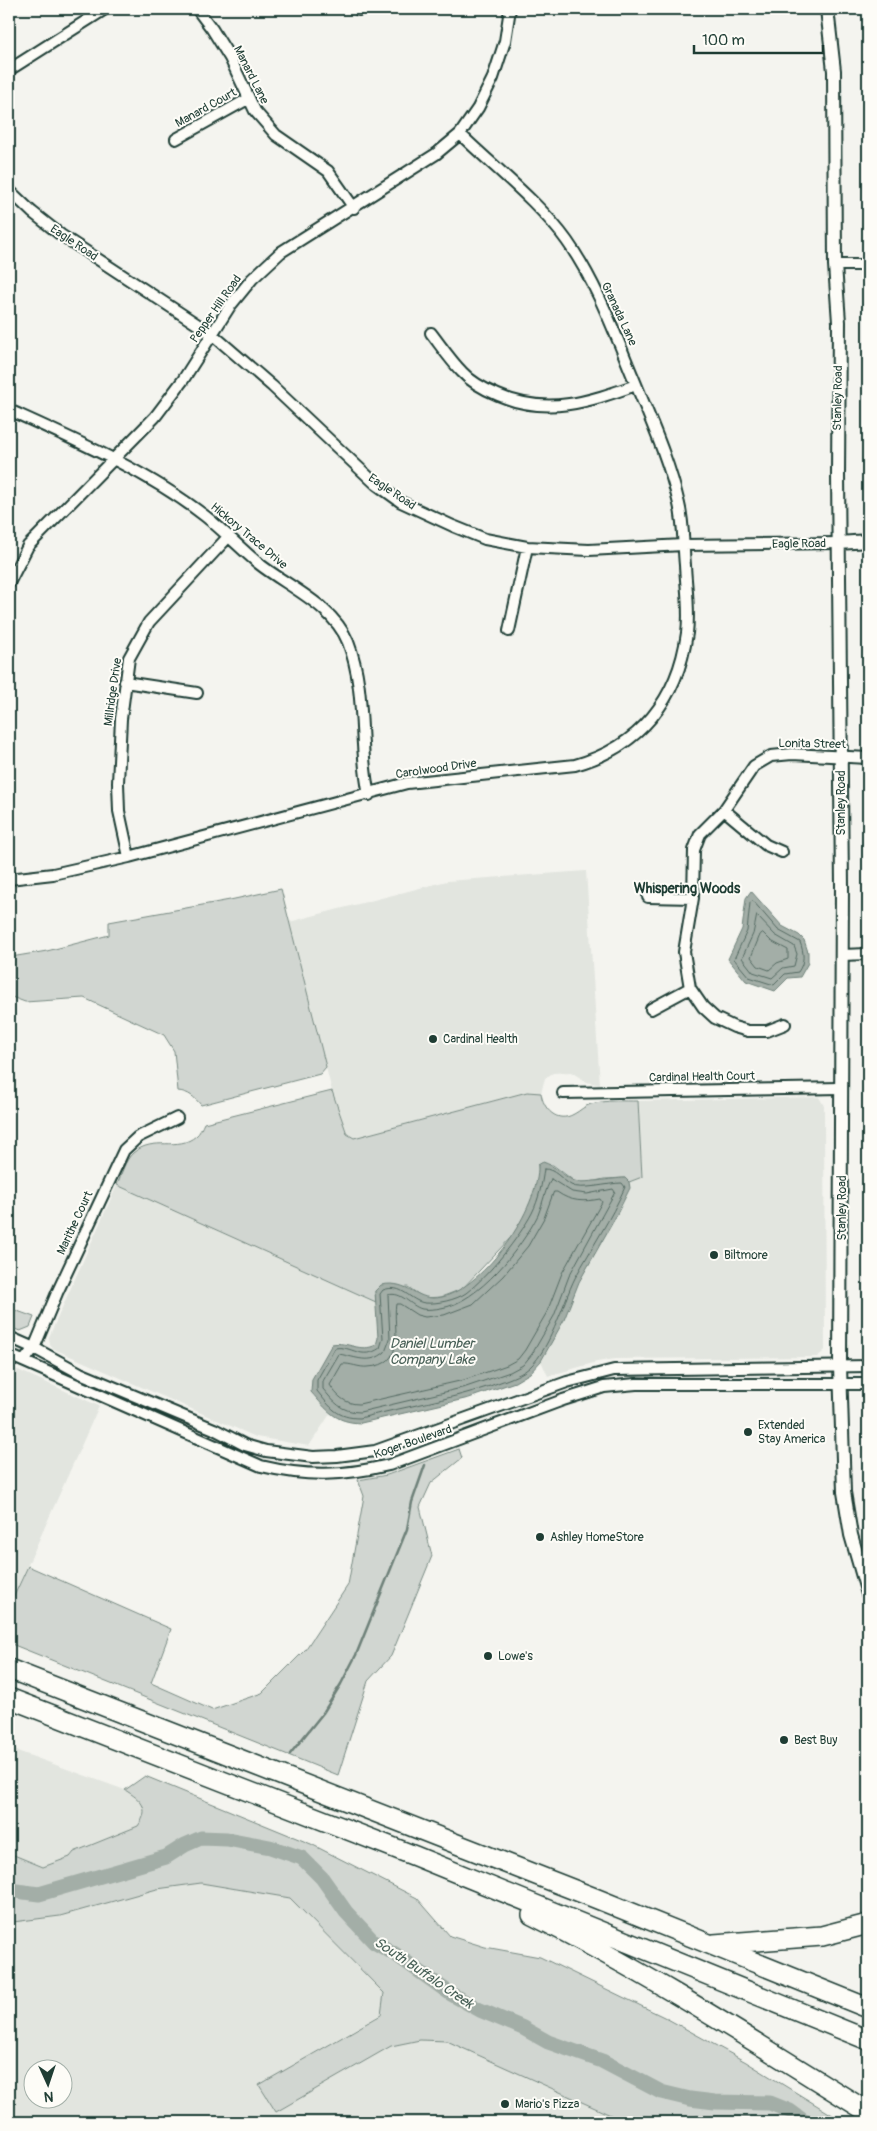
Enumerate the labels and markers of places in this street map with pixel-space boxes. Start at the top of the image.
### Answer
place label: Cardinal Health [443,1032,518,1047]
marker: Cardinal Health [427,1033,439,1045]
place label: Biltmore [724,1248,768,1263]
marker: Biltmore [708,1249,720,1261]
place label: Extended Stay America [758,1418,826,1447]
marker: Extended Stay America [742,1426,754,1438]
place label: Ashley HomeStore [550,1530,644,1545]
marker: Ashley HomeStore [534,1531,546,1543]
place label: Lowe's [498,1649,533,1664]
marker: Lowe's [482,1650,494,1662]
place label: Best Buy [794,1733,837,1748]
marker: Best Buy [778,1734,790,1746]
place label: Mario's Pizza [515,2097,580,2112]
marker: Mario's Pizza [499,2098,511,2110]

